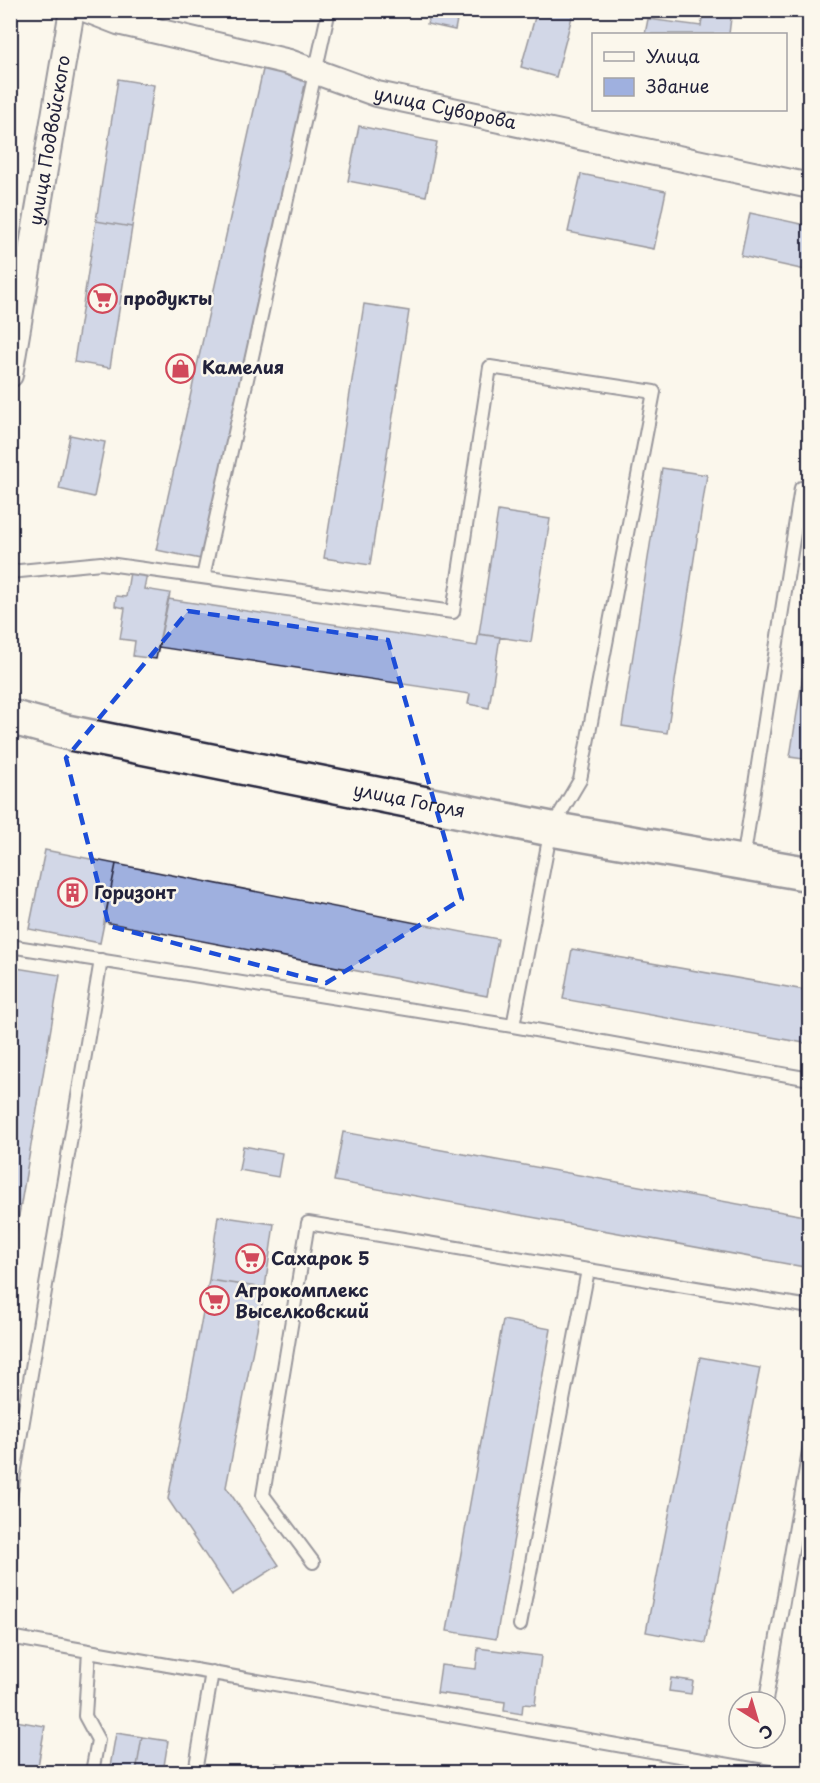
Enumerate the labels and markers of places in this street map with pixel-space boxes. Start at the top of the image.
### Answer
supermarket icon: продукты [86,283,118,315]
place label: продукты [123,284,212,311]
shop icon: Камелия [165,352,197,384]
place label: Камелия [202,353,284,380]
building icon: Горизонт [57,877,89,909]
place label: Горизонт [94,878,176,905]
supermarket icon: Сахарок 5 [234,1243,266,1275]
place label: Сахарок 5 [271,1244,370,1271]
place label: Агрокомплекс Выселковский [234,1276,369,1324]
supermarket icon: Агрокомплекс Выселковский [198,1285,230,1317]

